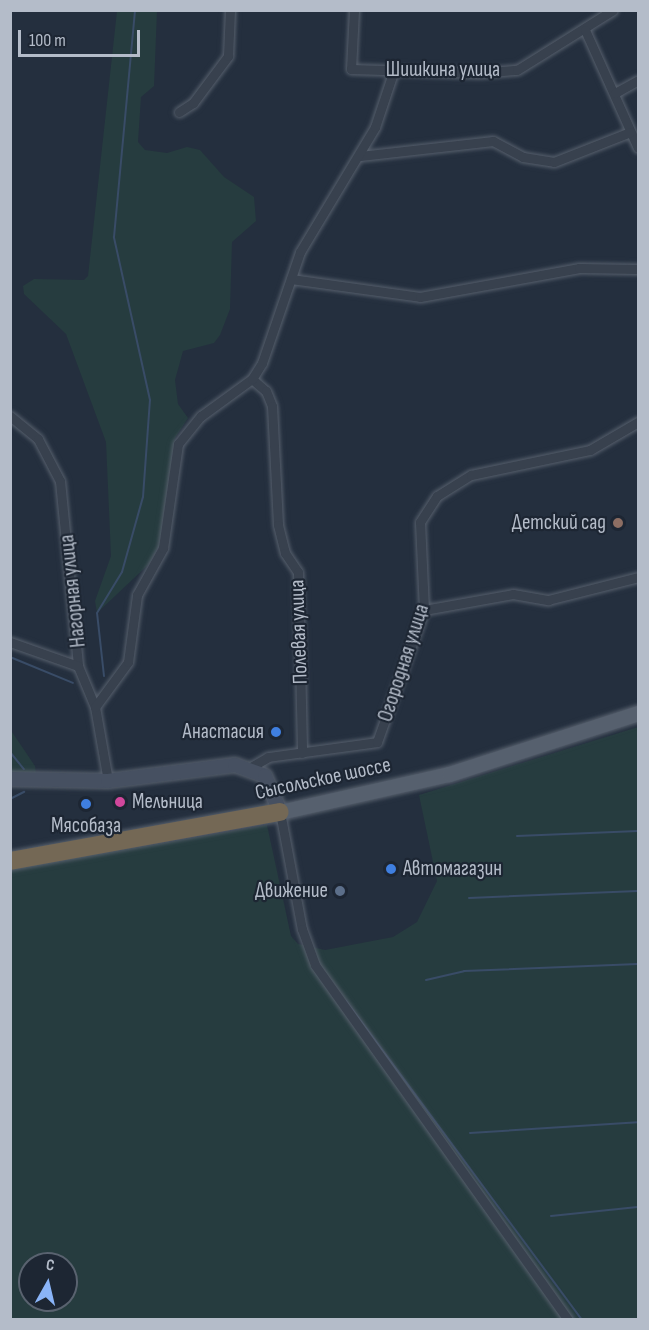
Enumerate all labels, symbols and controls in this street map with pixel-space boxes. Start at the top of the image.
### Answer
scale bar [21,18,142,56]
text: 100 m [29,30,66,51]
street label: Шишкина улица [386,57,500,83]
place label: Детский сад [512,510,606,536]
marker: Детский сад [611,516,625,530]
street label: Нагорная улица [55,533,91,649]
street label: Полевая улица [285,579,313,685]
street label: Огородная улица [373,601,435,725]
place label: Анастасия [183,719,264,745]
marker: Анастасия [269,725,283,739]
street label: Сысольское шоссе [253,752,393,806]
place label: Мельница [132,789,203,815]
marker: Мельница [113,795,127,809]
marker: Мясобаза [79,797,93,811]
place label: Мясобаза [51,813,121,839]
place label: Автомагазин [403,856,502,882]
marker: Автомагазин [384,862,398,876]
place label: Движение [255,878,328,904]
marker: Движение [333,884,347,898]
north arrow [18,1252,78,1312]
text: С [45,1256,56,1276]

